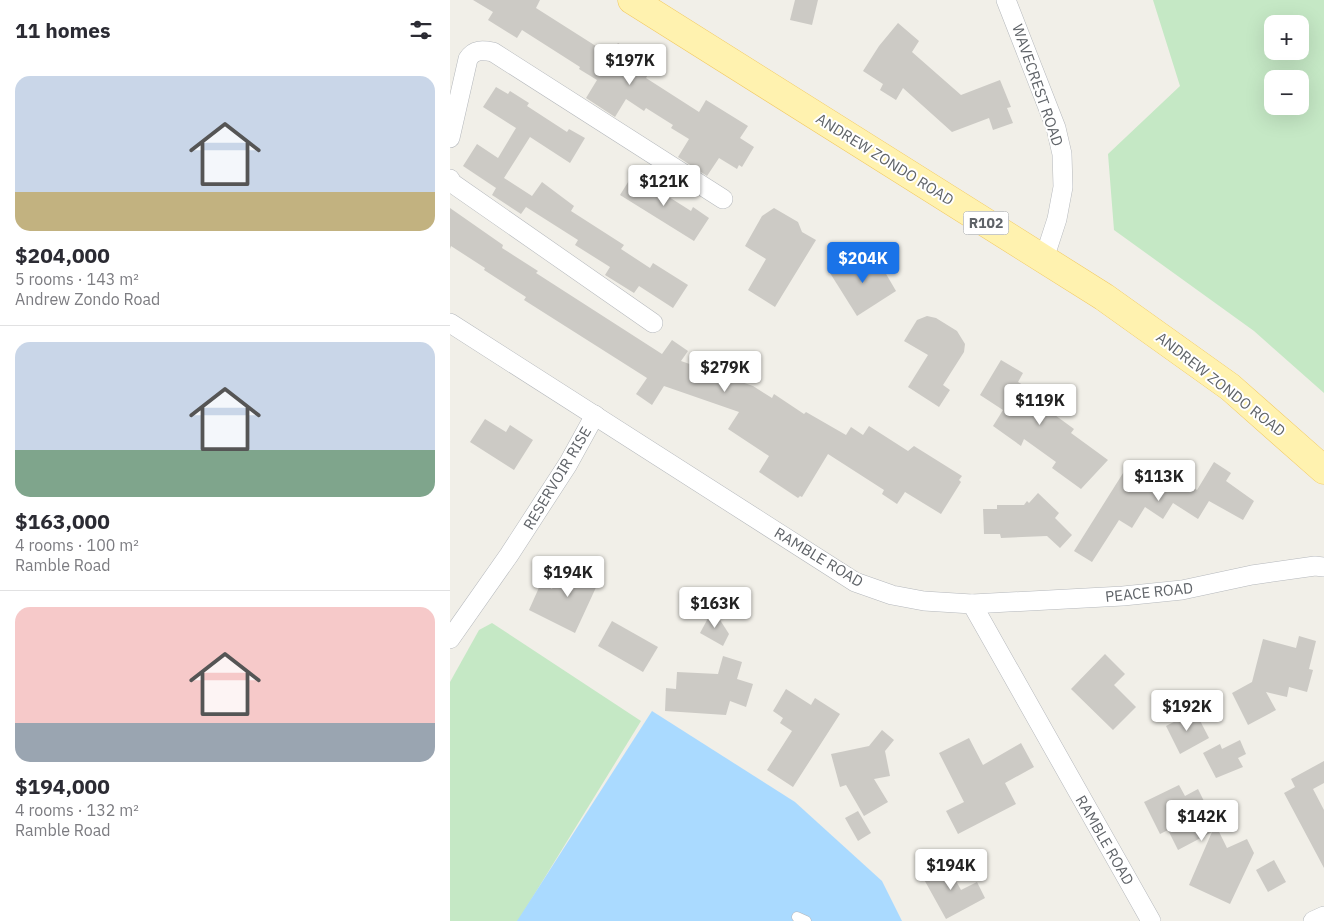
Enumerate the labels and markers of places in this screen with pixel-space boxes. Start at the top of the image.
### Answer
pin: $197K [595,44,665,86]
pin: $121K [629,164,699,207]
pin: $204K [828,242,898,284]
pin: $279K [690,350,760,393]
pin: $119K [1005,384,1075,426]
pin: $113K [1124,460,1194,502]
pin: $194K [533,556,603,598]
pin: $163K [680,586,750,629]
pin: $192K [1152,690,1222,732]
pin: $142K [1167,800,1237,842]
pin: $194K [916,848,986,891]

